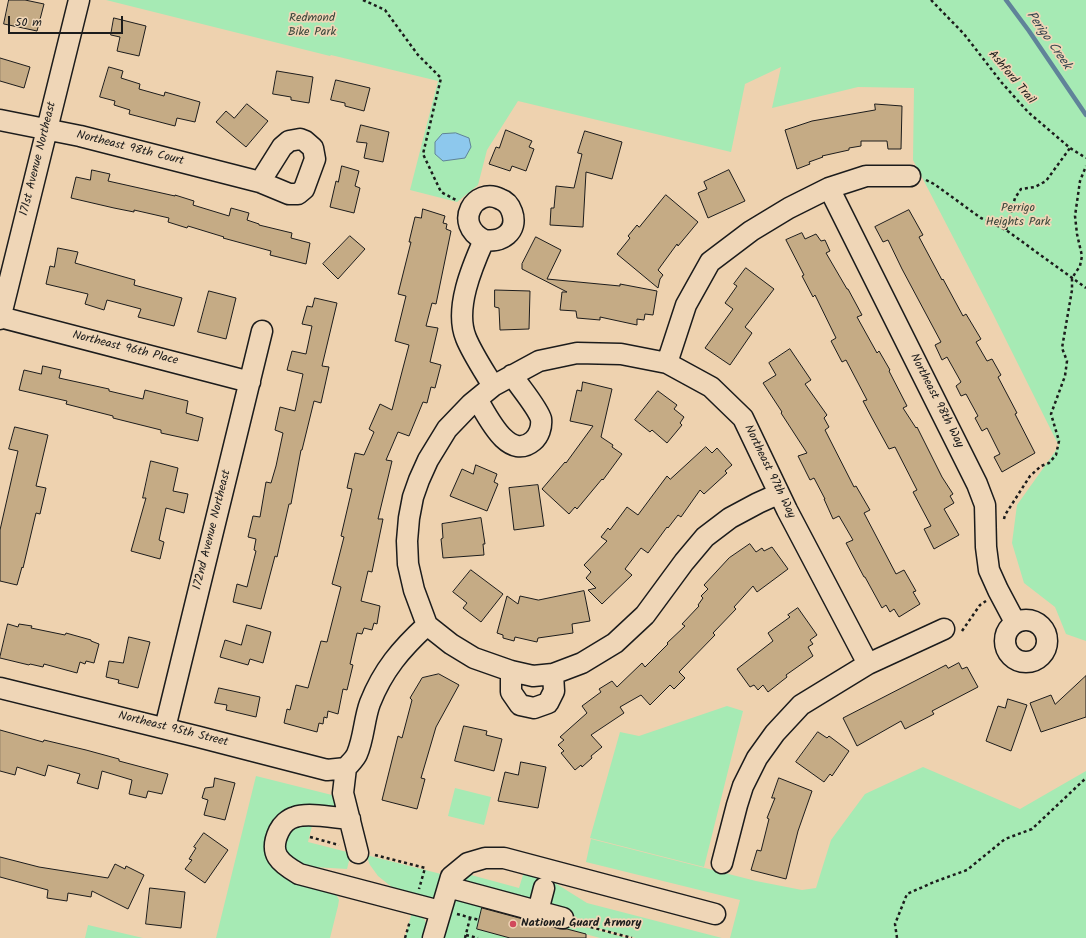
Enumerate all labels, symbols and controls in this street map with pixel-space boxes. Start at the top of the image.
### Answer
scale bar [10,8,125,34]
water label: Perigo Creek [1022,9,1074,73]
park label: Redmond Bike Park [288,12,336,40]
text: 50 m [15,13,42,32]
street label: Ashford Trail [984,48,1038,108]
street label: 171st Avenue Northeast [18,100,60,218]
street label: Northeast 98th Court [75,129,185,169]
park label: Perrigo Heights Park [986,202,1050,230]
street label: Northeast 96th Place [71,329,179,369]
street label: Northeast 98th Way [906,351,966,451]
street label: Northeast 97th Way [740,423,798,521]
street label: 172nd Avenue Northeast [191,469,235,591]
street label: Northeast 95th Street [117,709,229,751]
place label: National Guard Armory [521,917,642,931]
marker: National Guard Armory [508,919,518,929]

